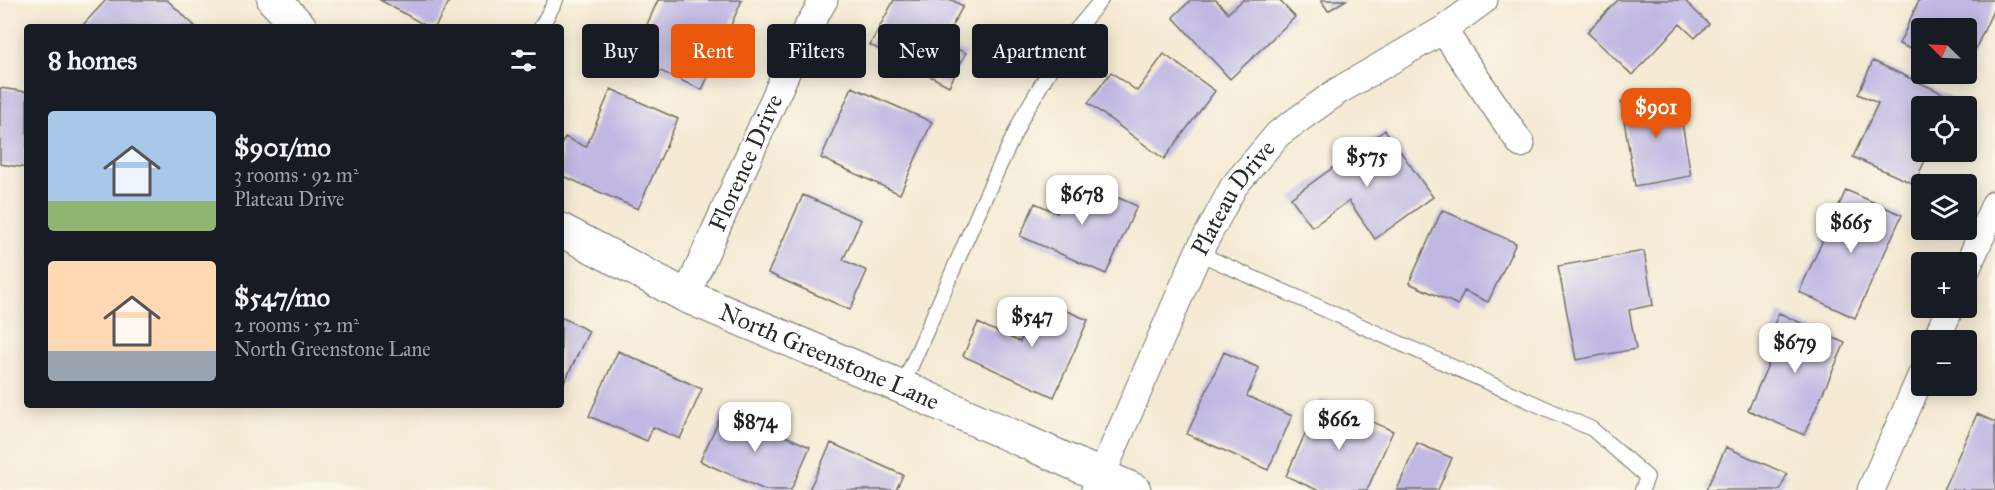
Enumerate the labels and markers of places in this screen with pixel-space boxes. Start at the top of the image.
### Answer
pin: $901 [1620,88,1692,139]
pin: $575 [1331,137,1403,188]
pin: $678 [1046,175,1118,226]
pin: $665 [1815,203,1887,254]
pin: $547 [996,297,1068,348]
pin: $679 [1759,323,1831,374]
pin: $662 [1303,400,1375,451]
pin: $874 [719,402,791,453]

